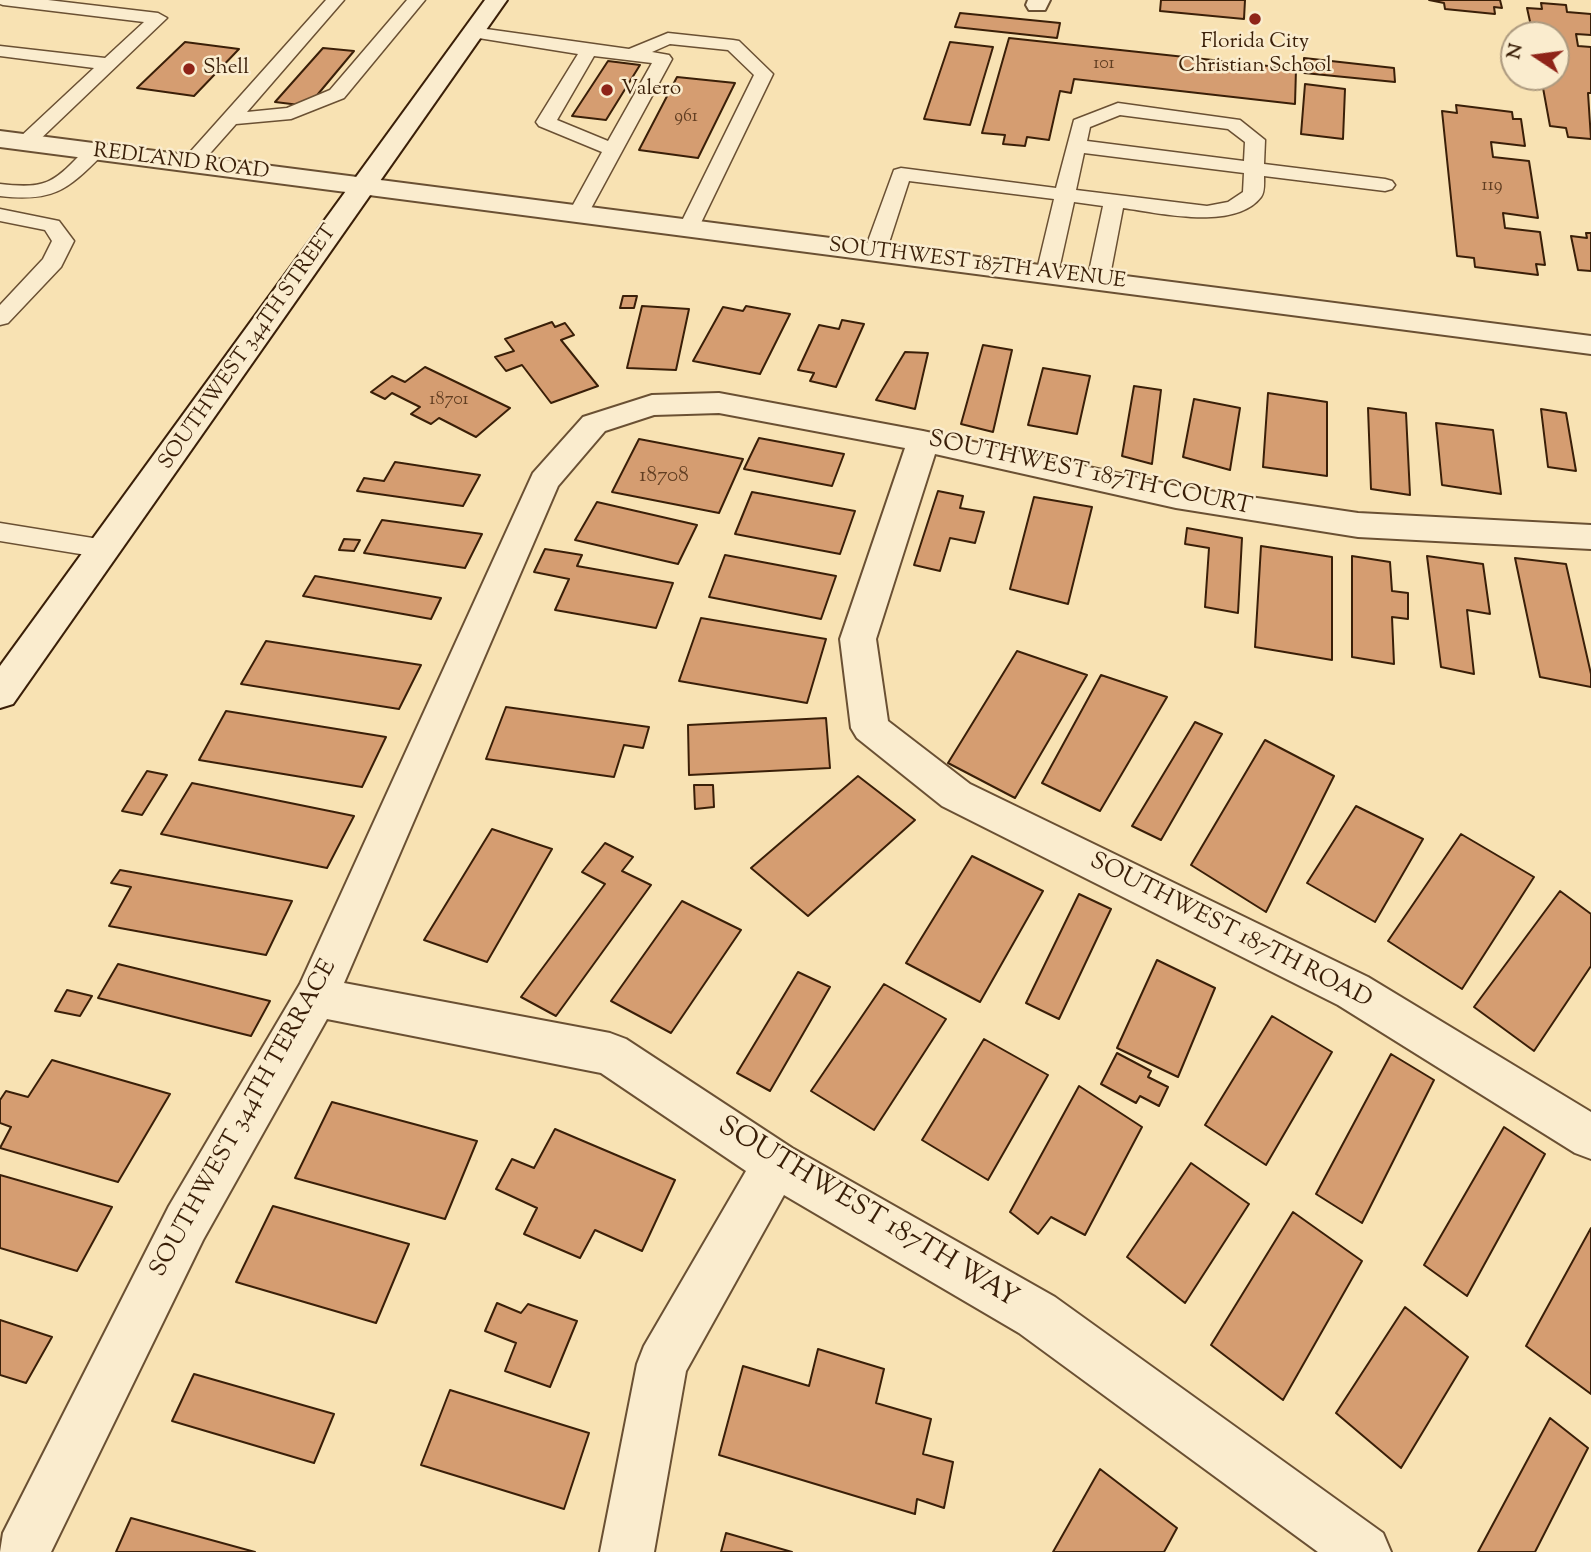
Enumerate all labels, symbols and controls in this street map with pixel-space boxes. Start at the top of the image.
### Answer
marker: Florida City Christian School [1247,11,1263,27]
north arrow [1500,21,1570,91]
place label: Florida City Christian School [1178,30,1332,80]
text: N [1501,41,1531,62]
house number: 101 [1093,54,1115,76]
place label: Shell [203,56,249,82]
marker: Shell [181,61,197,77]
place label: Valero [621,77,681,103]
marker: Valero [599,82,615,98]
house number: 961 [674,107,698,129]
street label: REDLAND ROAD [92,140,270,186]
house number: 119 [1482,176,1502,198]
street label: SOUTHWEST 344TH STREET [155,221,343,475]
street label: SOUTHWEST 187TH AVENUE [827,234,1127,296]
house number: 18701 [429,390,469,412]
street label: SOUTHWEST 187TH COURT [926,427,1254,523]
house number: 18708 [639,464,689,490]
street label: SOUTHWEST 187TH ROAD [1084,848,1376,1016]
street label: SOUTHWEST 344TH TERRACE [146,955,344,1283]
street label: SOUTHWEST 187TH WAY [711,1111,1023,1317]

